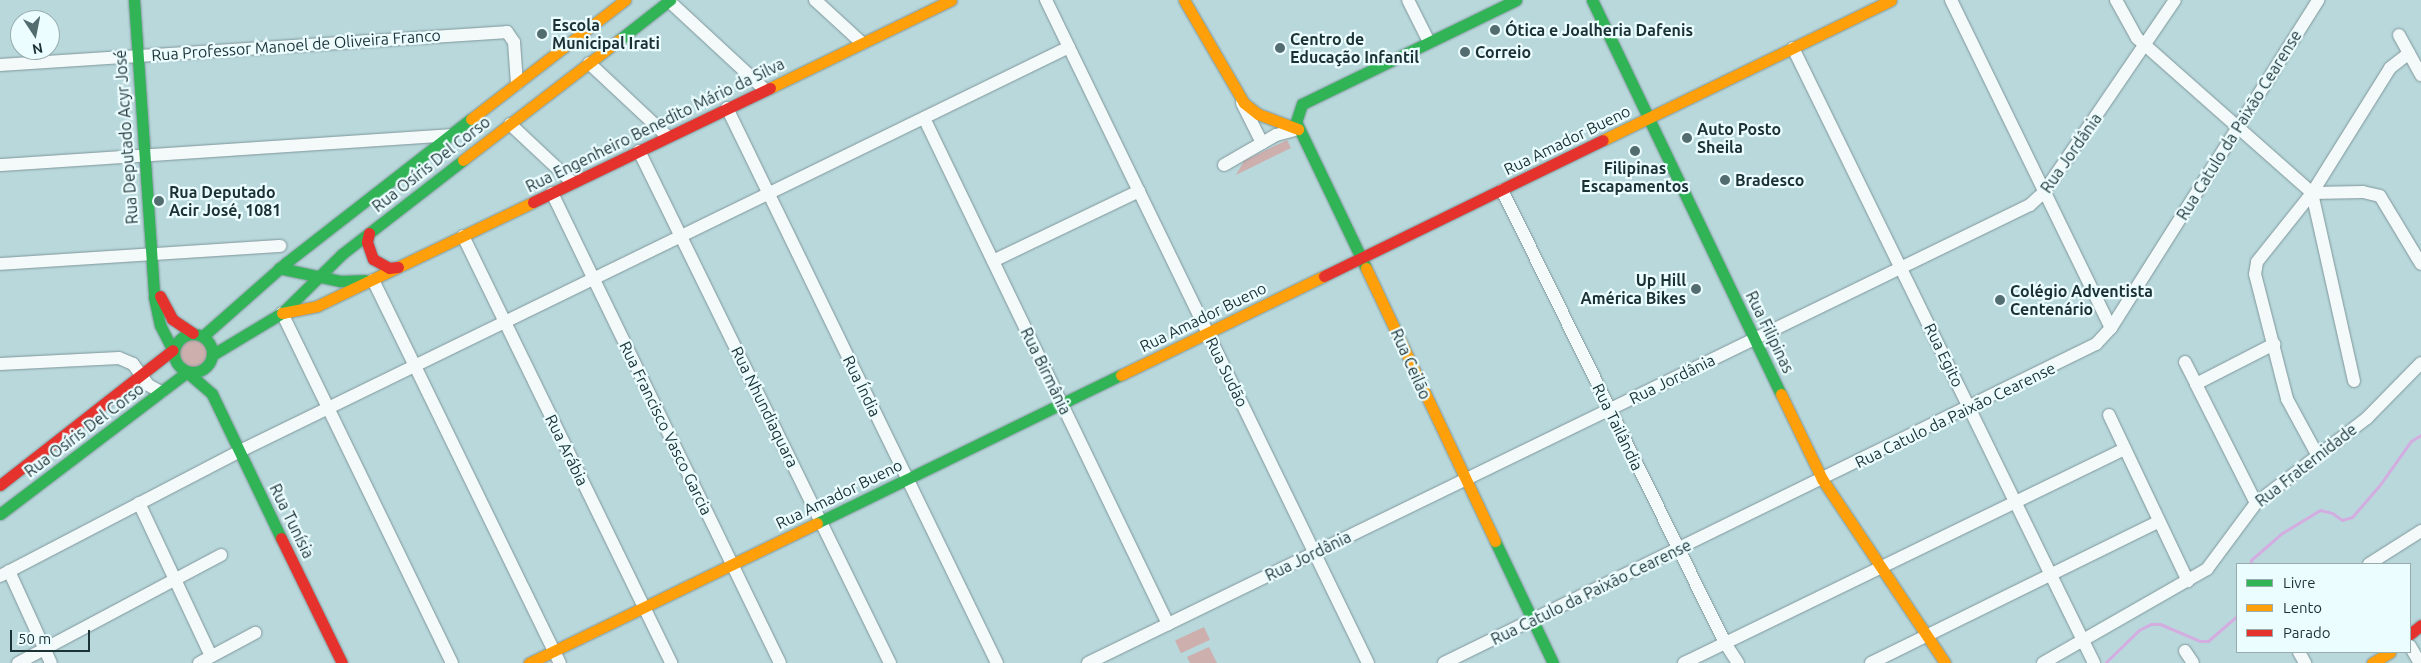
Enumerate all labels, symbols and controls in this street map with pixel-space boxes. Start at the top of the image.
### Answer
north arrow [10,10,60,60]
place label: Escola Municipal Irati [552,15,660,53]
place label: Ótica e Joalheria Dafenis [1505,20,1693,40]
marker: Ótica e Joalheria Dafenis [1489,24,1501,36]
street label: Rua Professor Manoel de Oliveira Franco [151,25,441,65]
street label: Rua Catulo da Paixão Cearense [2172,26,2306,224]
marker: Escola Municipal Irati [536,28,548,40]
place label: Centro de Educação Infantil [1290,29,1419,67]
text: N [31,40,44,58]
marker: Centro de Educação Infantil [1274,42,1286,54]
place label: Correio [1475,42,1531,62]
marker: Correio [1459,46,1471,58]
street label: Rua Deputado Acyr José [110,49,142,225]
street label: Rua Engenheiro Benedito Mário da Silva [522,54,788,196]
street label: Rua Amador Bueno [1501,101,1633,179]
street label: Rua Jordânia [2036,109,2106,197]
street label: Rua Osíris Del Corso [368,112,494,216]
place label: Auto Posto Sheila [1697,119,1781,157]
marker: Auto Posto Sheila [1681,132,1693,144]
marker: Filipinas Escapamentos [1629,145,1641,157]
place label: Filipinas Escapamentos [1581,158,1689,196]
place label: Bradesco [1735,170,1804,190]
marker: Bradesco [1719,174,1731,186]
place label: Rua Deputado Acir José, 1081 [169,182,281,220]
marker: Rua Deputado Acir José, 1081 [153,195,165,207]
place label: Up Hill América Bikes [1580,270,1686,308]
street label: Rua Amador Bueno [1137,278,1269,356]
place label: Colégio Adventista Centenário [2010,281,2153,319]
marker: Up Hill América Bikes [1690,283,1702,295]
street label: Rua Filipinas [1742,288,1798,376]
marker: Colégio Adventista Centenário [1994,294,2006,306]
street label: Rua Egito [1920,320,1968,390]
street label: Rua Birmânia [1017,324,1075,418]
street label: Rua Ceilão [1387,326,1435,402]
street label: Rua Sudão [1202,334,1252,410]
street label: Rua Francisco Vasco Garcia [615,338,717,518]
street label: Rua Nhundiaquara [727,343,803,471]
street label: Rua Jordânia [1626,350,1718,408]
street label: Rua Índia [839,352,885,420]
street label: Rua Catulo da Paixão Cearense [1852,358,2058,472]
street label: Rua Osíris Del Corso [21,379,147,481]
street label: Rua Tailândia [1589,380,1647,474]
street label: Rua Arábia [541,411,593,489]
street label: Rua Fraternidade [2251,419,2361,511]
street label: Rua Amador Bueno [773,455,905,533]
street label: Rua Tunísia [266,481,318,561]
street label: Rua Jordânia [1262,527,1354,585]
street label: Rua Catulo da Paixão Cearense [1488,535,1694,649]
legend [2236,563,2411,653]
text: Livre [2283,574,2316,591]
text: Lento [2283,599,2322,616]
scale bar [12,620,92,652]
text: Parado [2283,624,2330,641]
text: 50 m [18,630,51,647]

